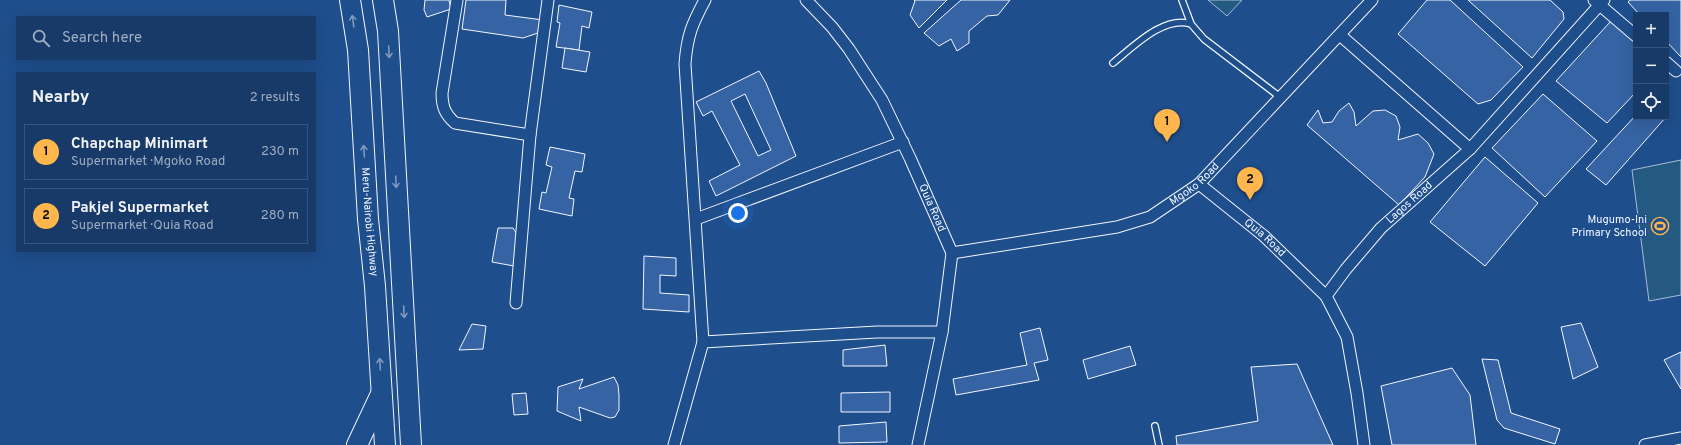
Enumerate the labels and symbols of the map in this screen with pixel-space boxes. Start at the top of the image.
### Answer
one-way arrow [349,15,357,28]
one-way arrow [386,46,393,59]
pin: 1 [1154,109,1180,142]
one-way arrow [360,145,367,158]
street label: Mgoko Road [1167,160,1222,209]
street label: Meru-Nairobi Highway [358,167,381,277]
pin: 2 [1237,167,1263,200]
one-way arrow [393,175,400,188]
street label: Lagos Road [1383,178,1436,227]
street label: Quia Road [915,182,949,234]
your location [728,203,748,223]
place label: Mugumo-Ini Primary School [1571,213,1647,240]
street label: Quia Road [1241,216,1288,260]
sports icon: Mugumo-Ini Primary School [1650,216,1670,236]
one-way arrow [400,305,407,318]
one-way arrow [377,358,384,371]

